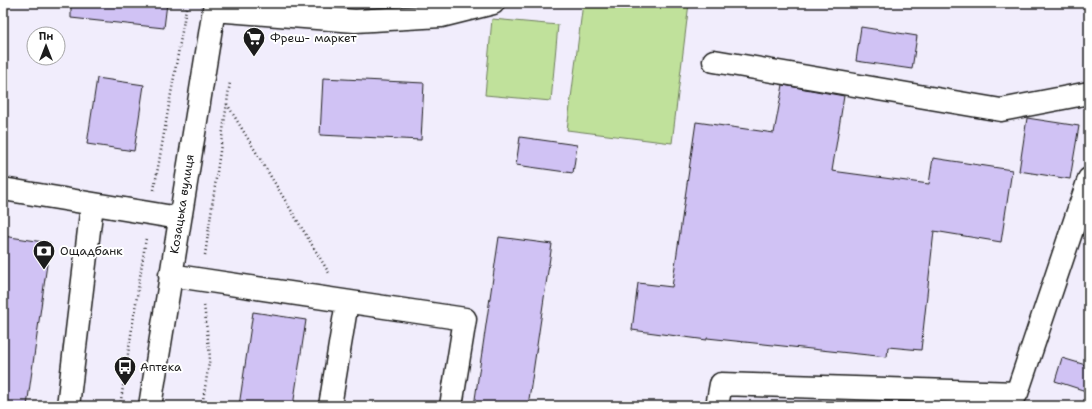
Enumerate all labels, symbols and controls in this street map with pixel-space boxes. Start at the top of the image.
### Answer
supermarket icon: Фреш- маркет [241,25,267,58]
north arrow [26,26,66,66]
text: Пн [39,29,53,44]
place label: Фреш- маркет [270,30,357,46]
street label: Козацька вулиця [166,153,198,255]
bank icon: Ощадбанк [31,238,57,271]
place label: Ощадбанк [60,243,123,259]
bus stop icon: Аптека [112,354,138,387]
place label: Аптека [140,359,182,375]

